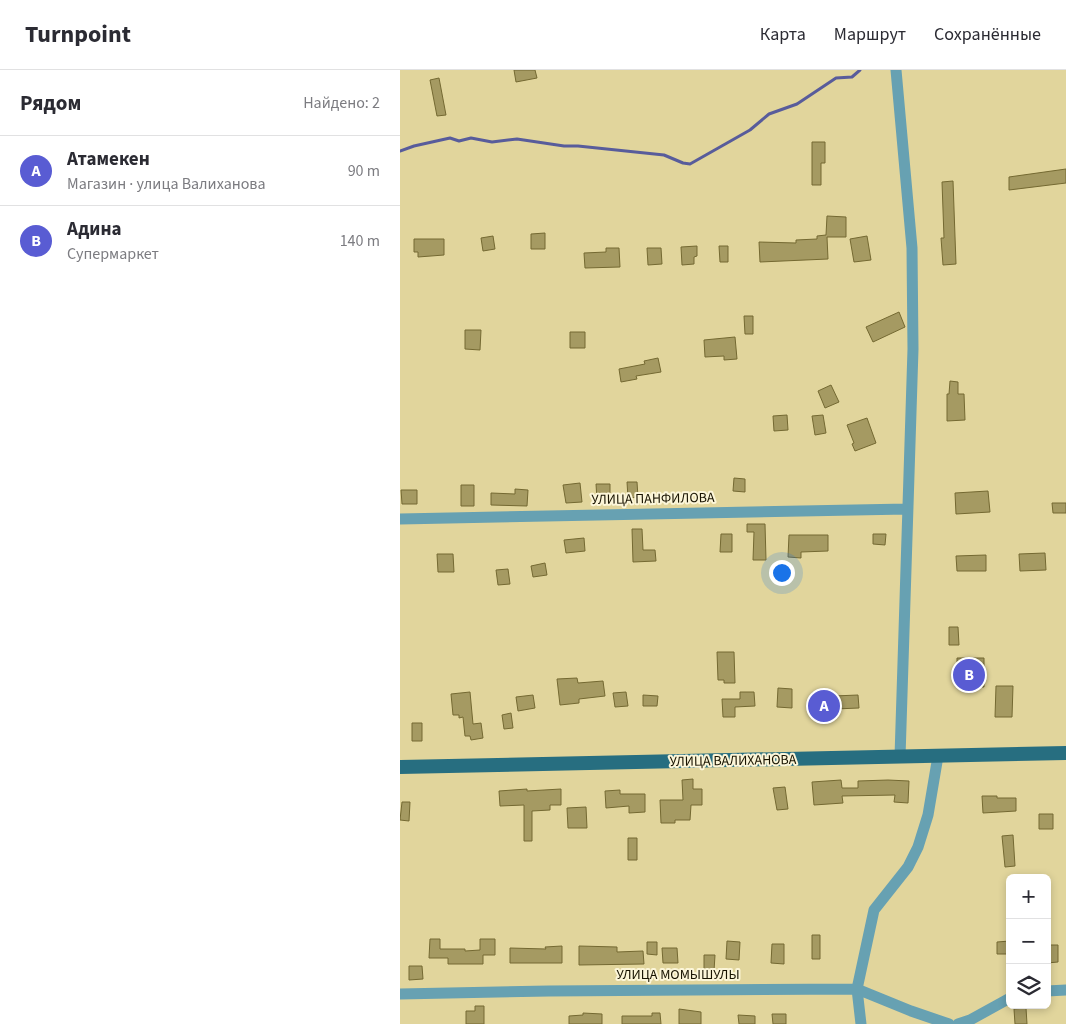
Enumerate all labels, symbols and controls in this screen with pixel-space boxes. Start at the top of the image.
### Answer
text: Turnpoint [25,17,131,52]
text: Карта [760,22,806,47]
text: Маршрут [834,22,906,47]
text: Сохранённые [934,22,1041,47]
text: Рядом [20,88,81,118]
text: Найдено: 2 [303,92,380,114]
text: Атамекен [67,146,150,173]
text: A [31,160,41,182]
text: 90 m [348,160,380,182]
text: Магазин · улица Валиханова [67,173,266,195]
text: Адина [67,216,122,243]
text: B [31,230,41,252]
text: 140 m [340,230,380,252]
text: Супермаркет [67,243,159,265]
street label: УЛИЦА ПАНФИЛОВА [591,488,715,510]
your location [769,560,795,586]
pin: B [953,656,985,694]
pin: A [808,687,840,725]
street label: УЛИЦА ВАЛИХАНОВА [669,750,797,772]
map controls [1006,874,1051,1009]
button: + [1006,874,1051,919]
button: − [1006,919,1051,964]
button: layers [1006,964,1051,1009]
street label: УЛИЦА МОМЫШУЛЫ [616,965,740,985]

